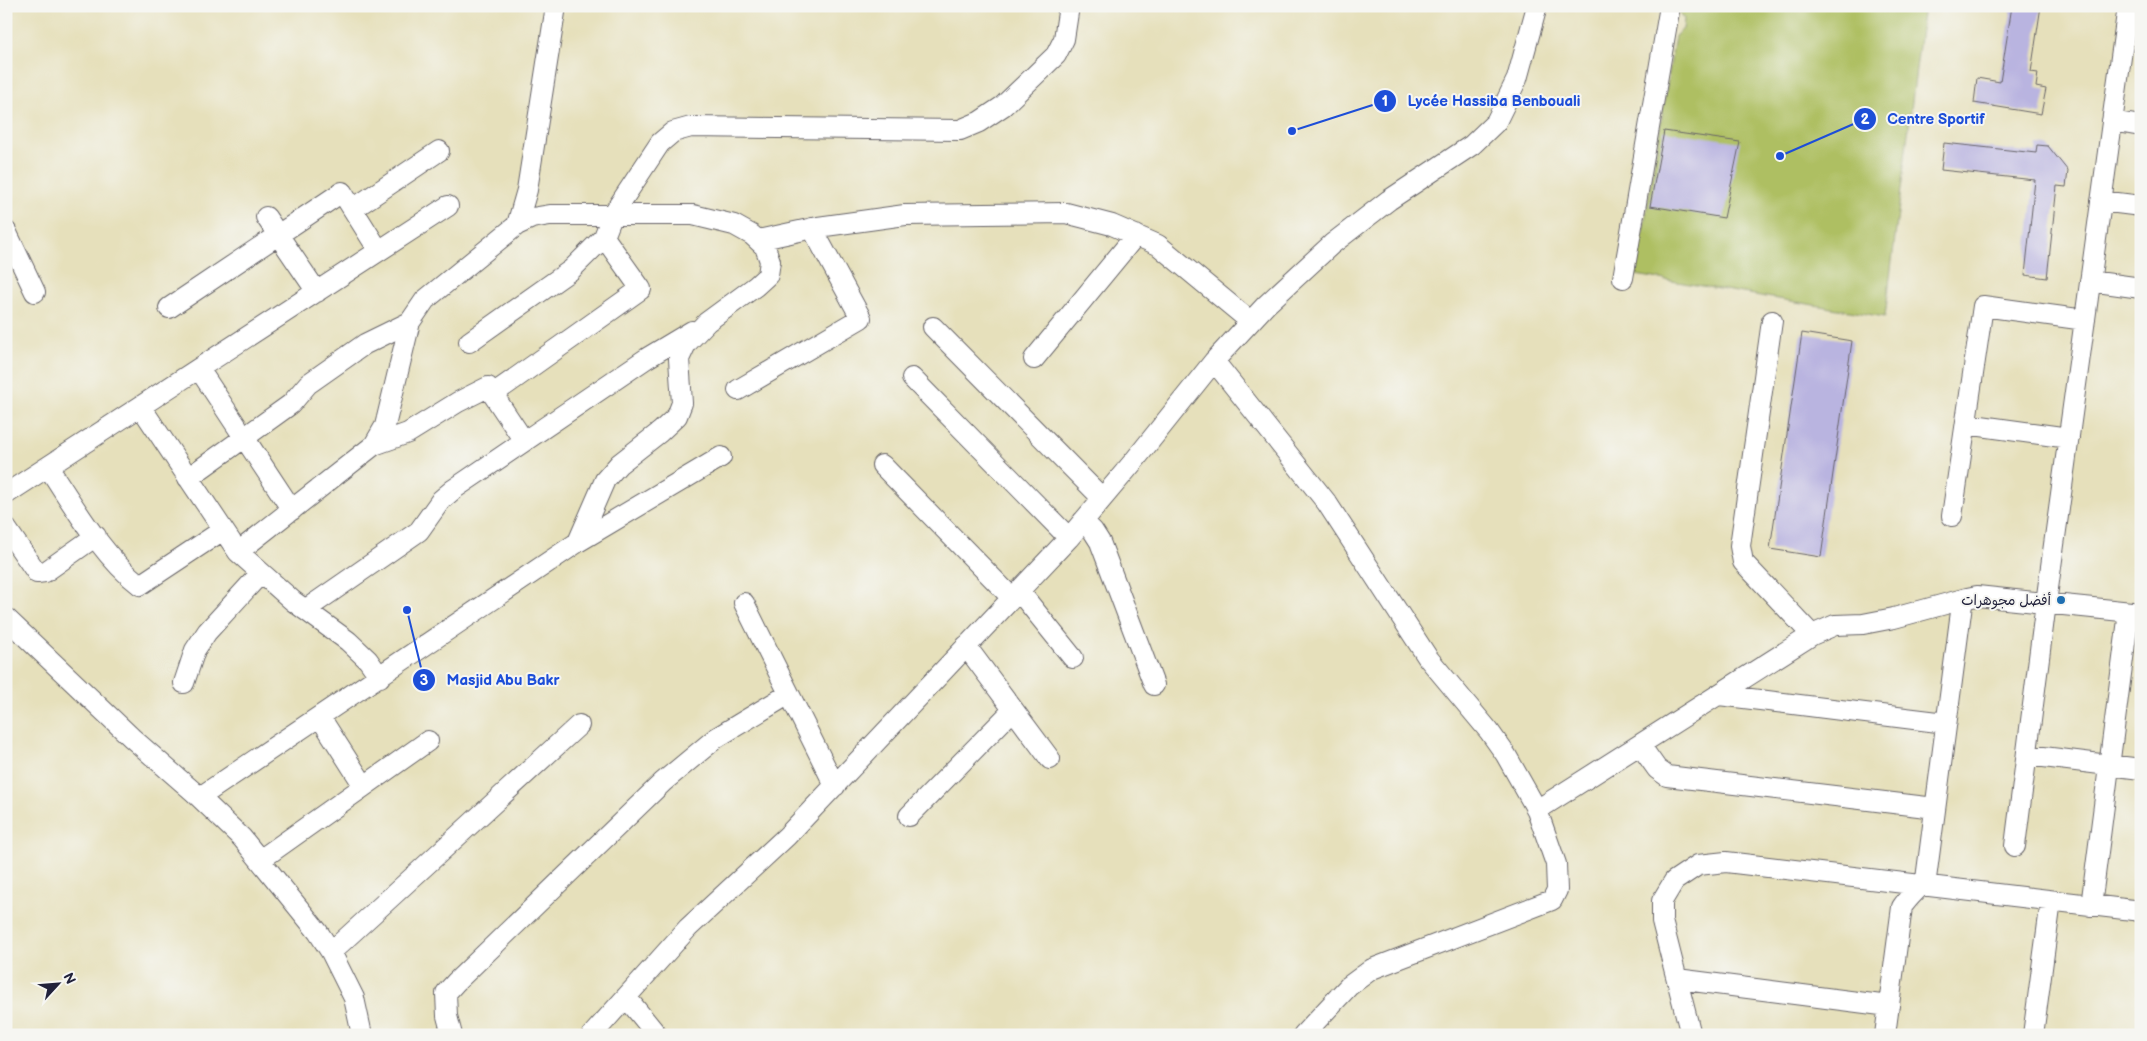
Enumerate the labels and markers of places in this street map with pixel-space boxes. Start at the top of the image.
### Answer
callout: Lycée Hassiba Benbouali [1372,86,1590,116]
callout: Centre Sportif [1852,104,1995,134]
place label: أفضل مجوهرات [1961,592,2052,610]
marker: أفضل مجوهرات [2055,594,2067,606]
callout: Masjid Abu Bakr [411,665,569,695]

